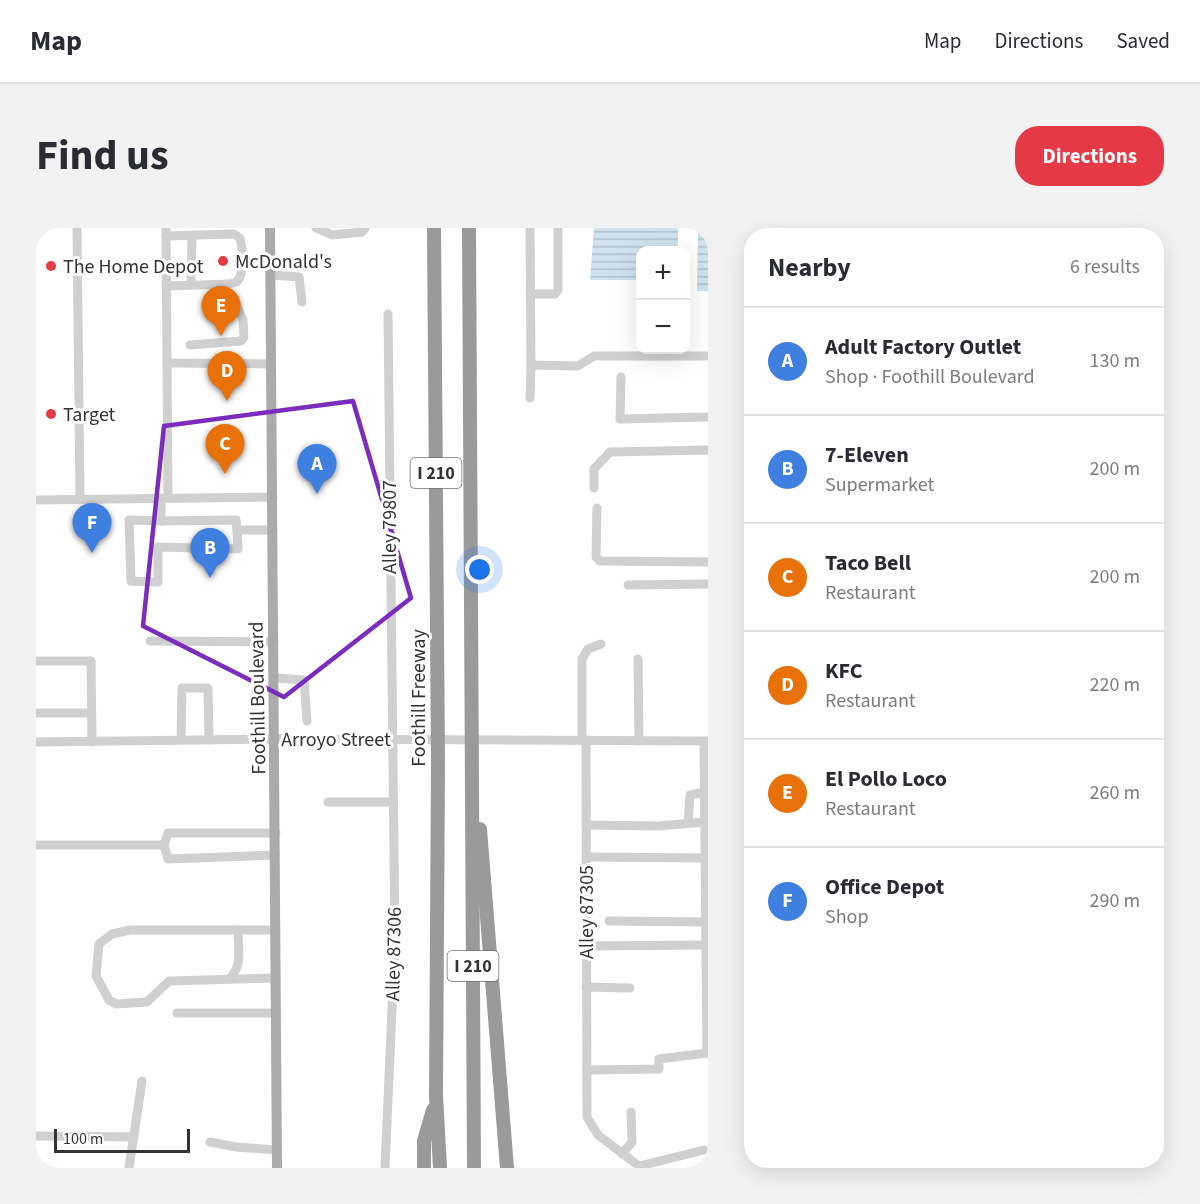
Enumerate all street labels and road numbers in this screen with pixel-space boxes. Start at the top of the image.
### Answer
road number: I 210 [410,458,462,488]
street label: Alley 79807 [376,480,404,574]
street label: Foothill Boulevard [243,621,273,775]
street label: Foothill Freeway [405,629,433,767]
street label: Arroyo Street [281,726,391,754]
street label: Alley 87305 [573,865,601,959]
street label: Alley 87306 [379,907,409,1001]
road number: I 210 [448,951,498,981]

